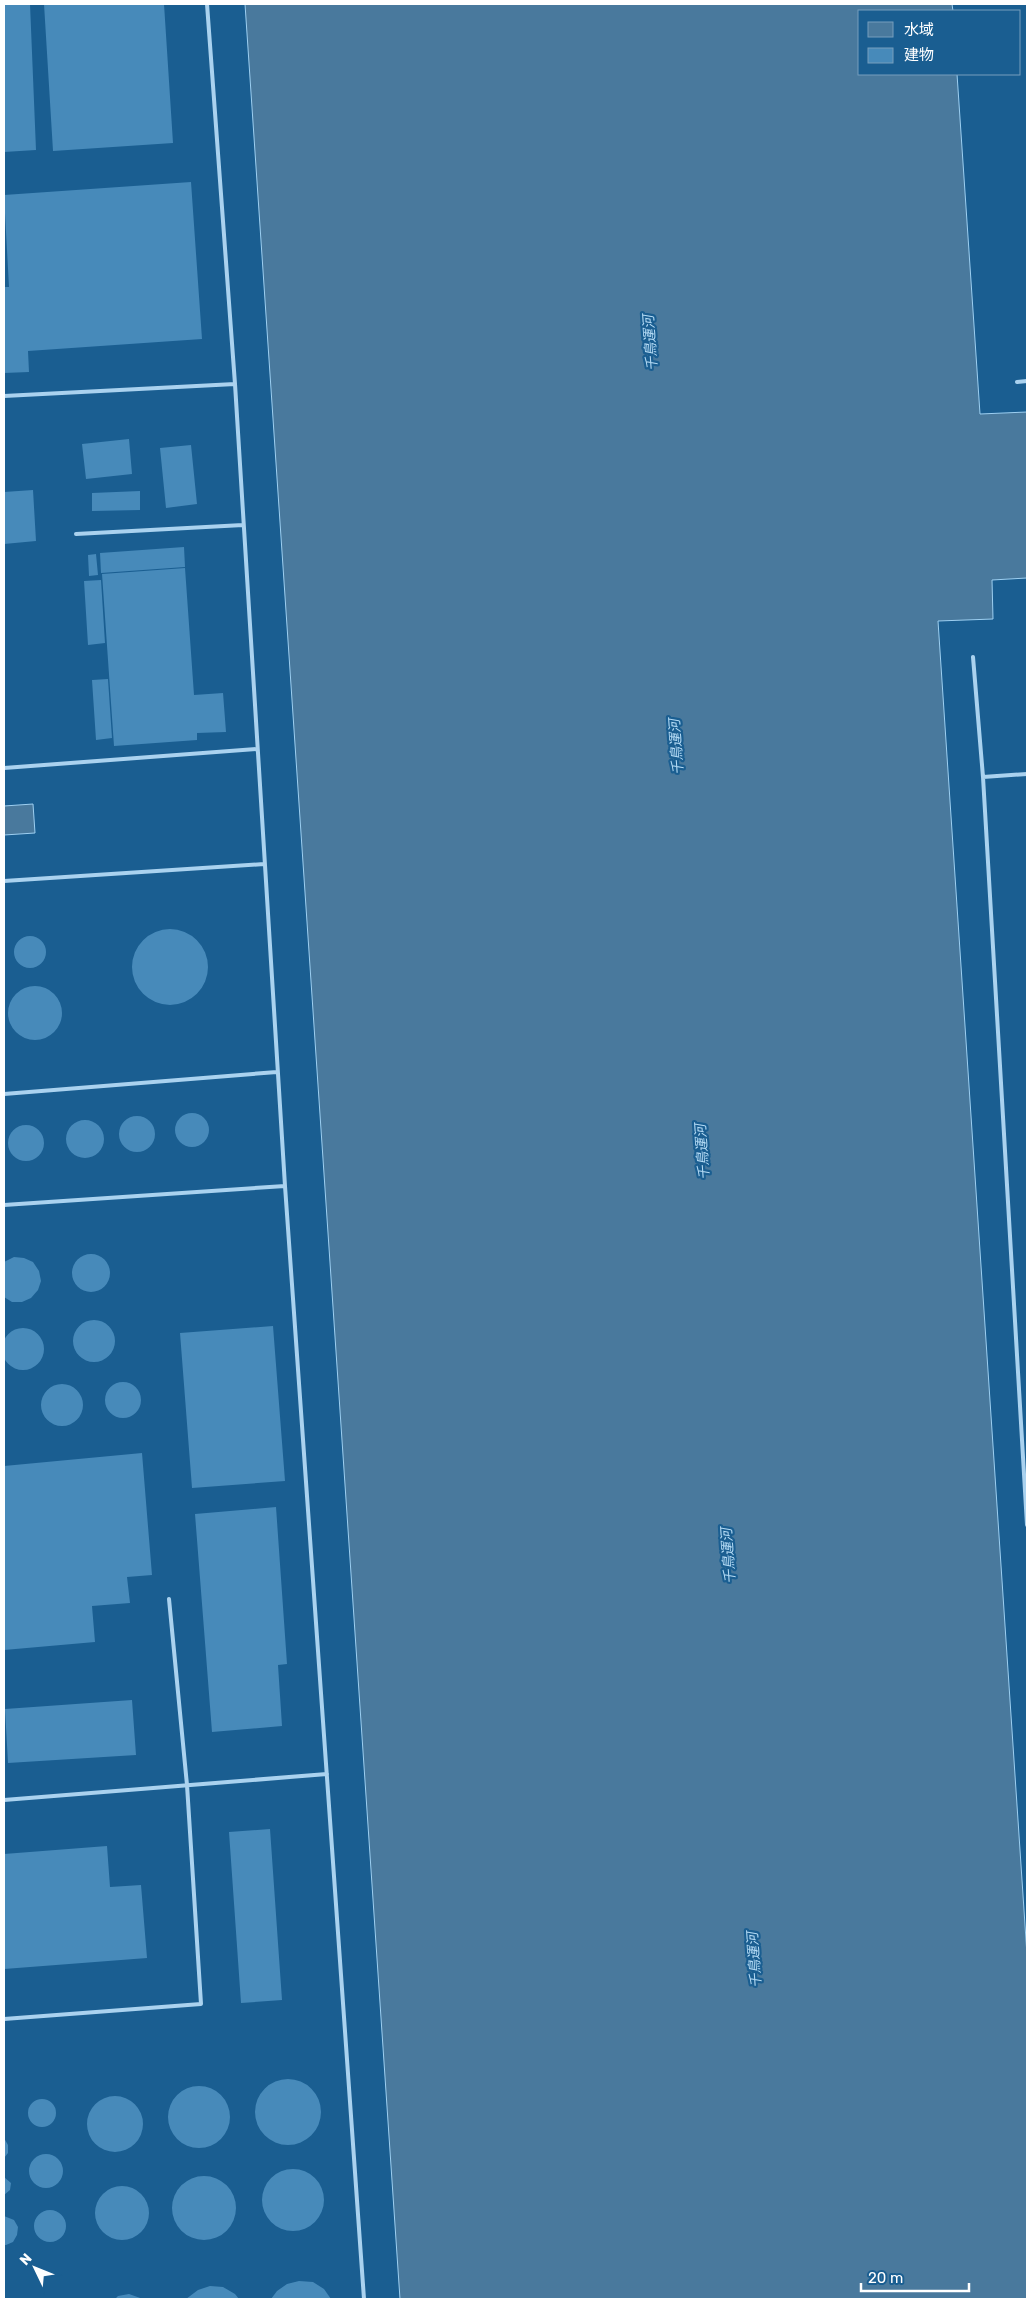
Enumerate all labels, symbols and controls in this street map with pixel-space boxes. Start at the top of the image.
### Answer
legend [858,10,1021,75]
text: 水域 [904,21,934,39]
text: 建物 [904,46,934,64]
water label: 千鳥運河 [640,311,661,371]
water label: 千鳥運河 [666,715,687,775]
water label: 千鳥運河 [692,1120,713,1180]
water label: 千鳥運河 [718,1524,739,1584]
water label: 千鳥運河 [744,1928,765,1988]
north arrow [10,2243,60,2293]
text: N [16,2250,36,2269]
scale bar [861,2260,968,2292]
text: 20 m [868,2269,903,2287]

